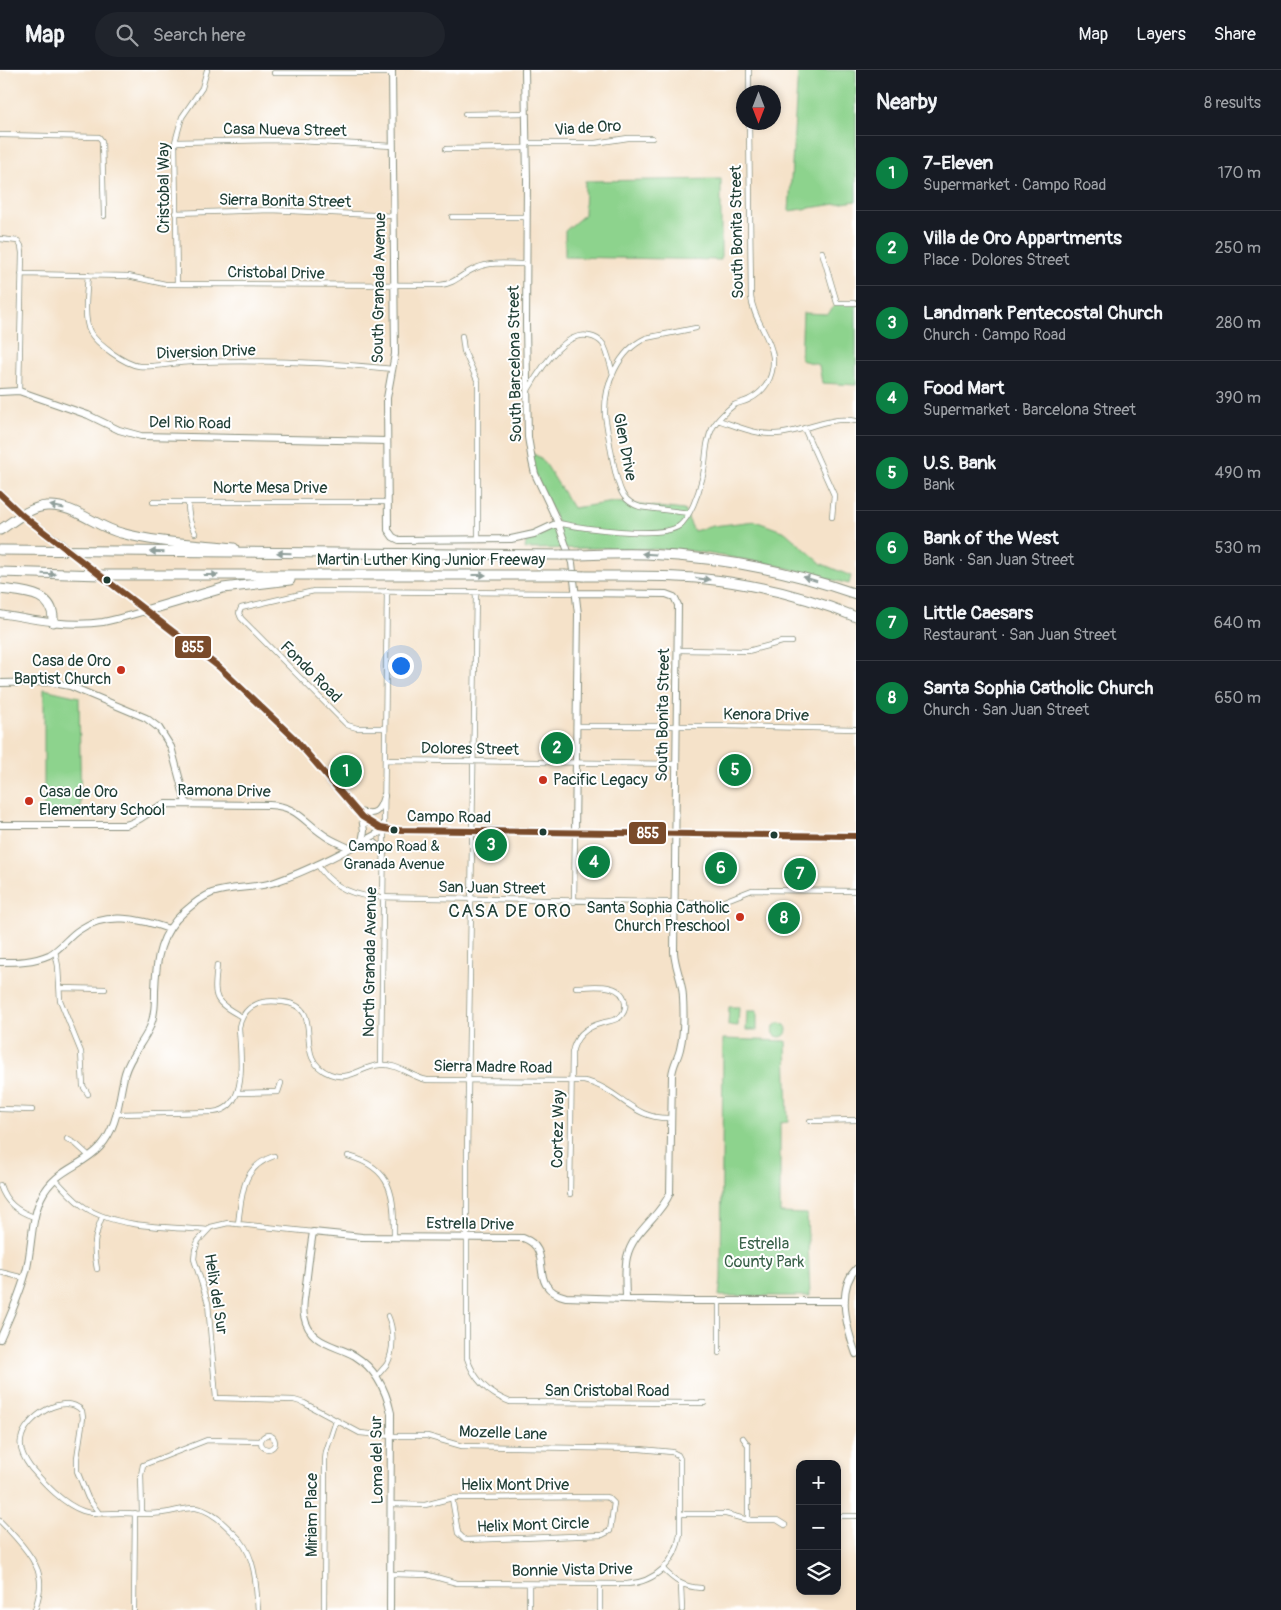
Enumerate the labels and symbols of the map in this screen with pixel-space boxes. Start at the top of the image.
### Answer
north arrow [736,85,781,130]
street label: Via de Oro [554,116,622,140]
street label: Casa Nueva Street [223,119,348,141]
street label: Cristobal Way [154,142,174,234]
street label: South Bonita Street [726,165,748,299]
street label: Sierra Bonita Street [219,190,352,212]
street label: South Granada Avenue [368,212,390,364]
street label: Cristobal Drive [227,262,325,284]
street label: South Barcelona Street [504,285,526,443]
street label: Diversion Drive [156,340,256,364]
street label: Glen Drive [609,411,641,483]
street label: Del Rio Road [149,412,231,434]
street label: Norte Mesa Drive [213,478,327,498]
one-way arrow [49,503,65,511]
one-way arrow [149,548,165,556]
one-way arrow [276,549,292,557]
street label: Martin Luther King Junior Freeway [317,550,545,570]
one-way arrow [641,550,657,558]
one-way arrow [41,570,57,578]
one-way arrow [203,571,219,579]
one-way arrow [471,571,487,579]
unlabelled marker [102,575,112,585]
one-way arrow [695,575,711,583]
one-way arrow [802,575,817,583]
line badge: 855 [174,635,212,659]
street label: Fondo Road [276,637,346,707]
text: 855 [182,639,205,656]
street label: South Bonita Street [652,648,674,782]
place label: Casa de Oro Baptist Church [14,651,111,689]
your location [388,653,414,679]
marker: Casa de Oro Baptist Church [115,664,127,676]
street label: Kenora Drive [723,704,809,726]
pin: 2 [541,729,573,767]
street label: Dolores Street [421,738,520,760]
pin: 5 [719,751,751,789]
pin: 1 [330,752,362,790]
place label: Pacific Legacy [553,770,648,790]
marker: Pacific Legacy [537,774,549,786]
street label: Ramona Drive [177,780,271,802]
place label: Casa de Oro Elementary School [39,782,165,820]
marker: Casa de Oro Elementary School [23,795,35,807]
street label: Campo Road [407,806,491,828]
line badge: 855 [628,821,667,845]
marker: Campo Road & Granada Avenue [389,825,399,835]
text: 855 [637,825,660,842]
pin: 3 [475,826,507,864]
unlabelled marker [538,827,548,837]
unlabelled marker [769,830,779,840]
place label: Campo Road & Granada Avenue [344,837,445,874]
pin: 4 [578,843,610,881]
pin: 6 [705,849,737,887]
pin: 7 [784,855,816,893]
street label: San Juan Street [438,877,546,899]
street label: North Granada Avenue [359,887,381,1037]
place label: Santa Sophia Catholic Church Preschool [586,898,730,936]
district label: CASA DE ORO [448,899,572,923]
pin: 8 [768,899,800,937]
marker: Santa Sophia Catholic Church Preschool [734,911,746,923]
street label: Sierra Madre Road [433,1056,553,1078]
street label: Cortez Way [547,1090,569,1168]
street label: Estrella Drive [426,1213,514,1235]
park label: Estrella County Park [724,1234,804,1272]
street label: Helix del Sur [200,1252,232,1336]
street label: San Cristobal Road [544,1381,670,1401]
street label: Loma del Sur [366,1415,388,1504]
street label: Mozelle Lane [459,1421,548,1445]
street label: Miriam Place [302,1473,322,1557]
street label: Helix Mont Drive [461,1475,569,1495]
street label: Helix Mont Circle [476,1513,590,1537]
street label: Bonnie Vista Drive [511,1559,633,1581]

